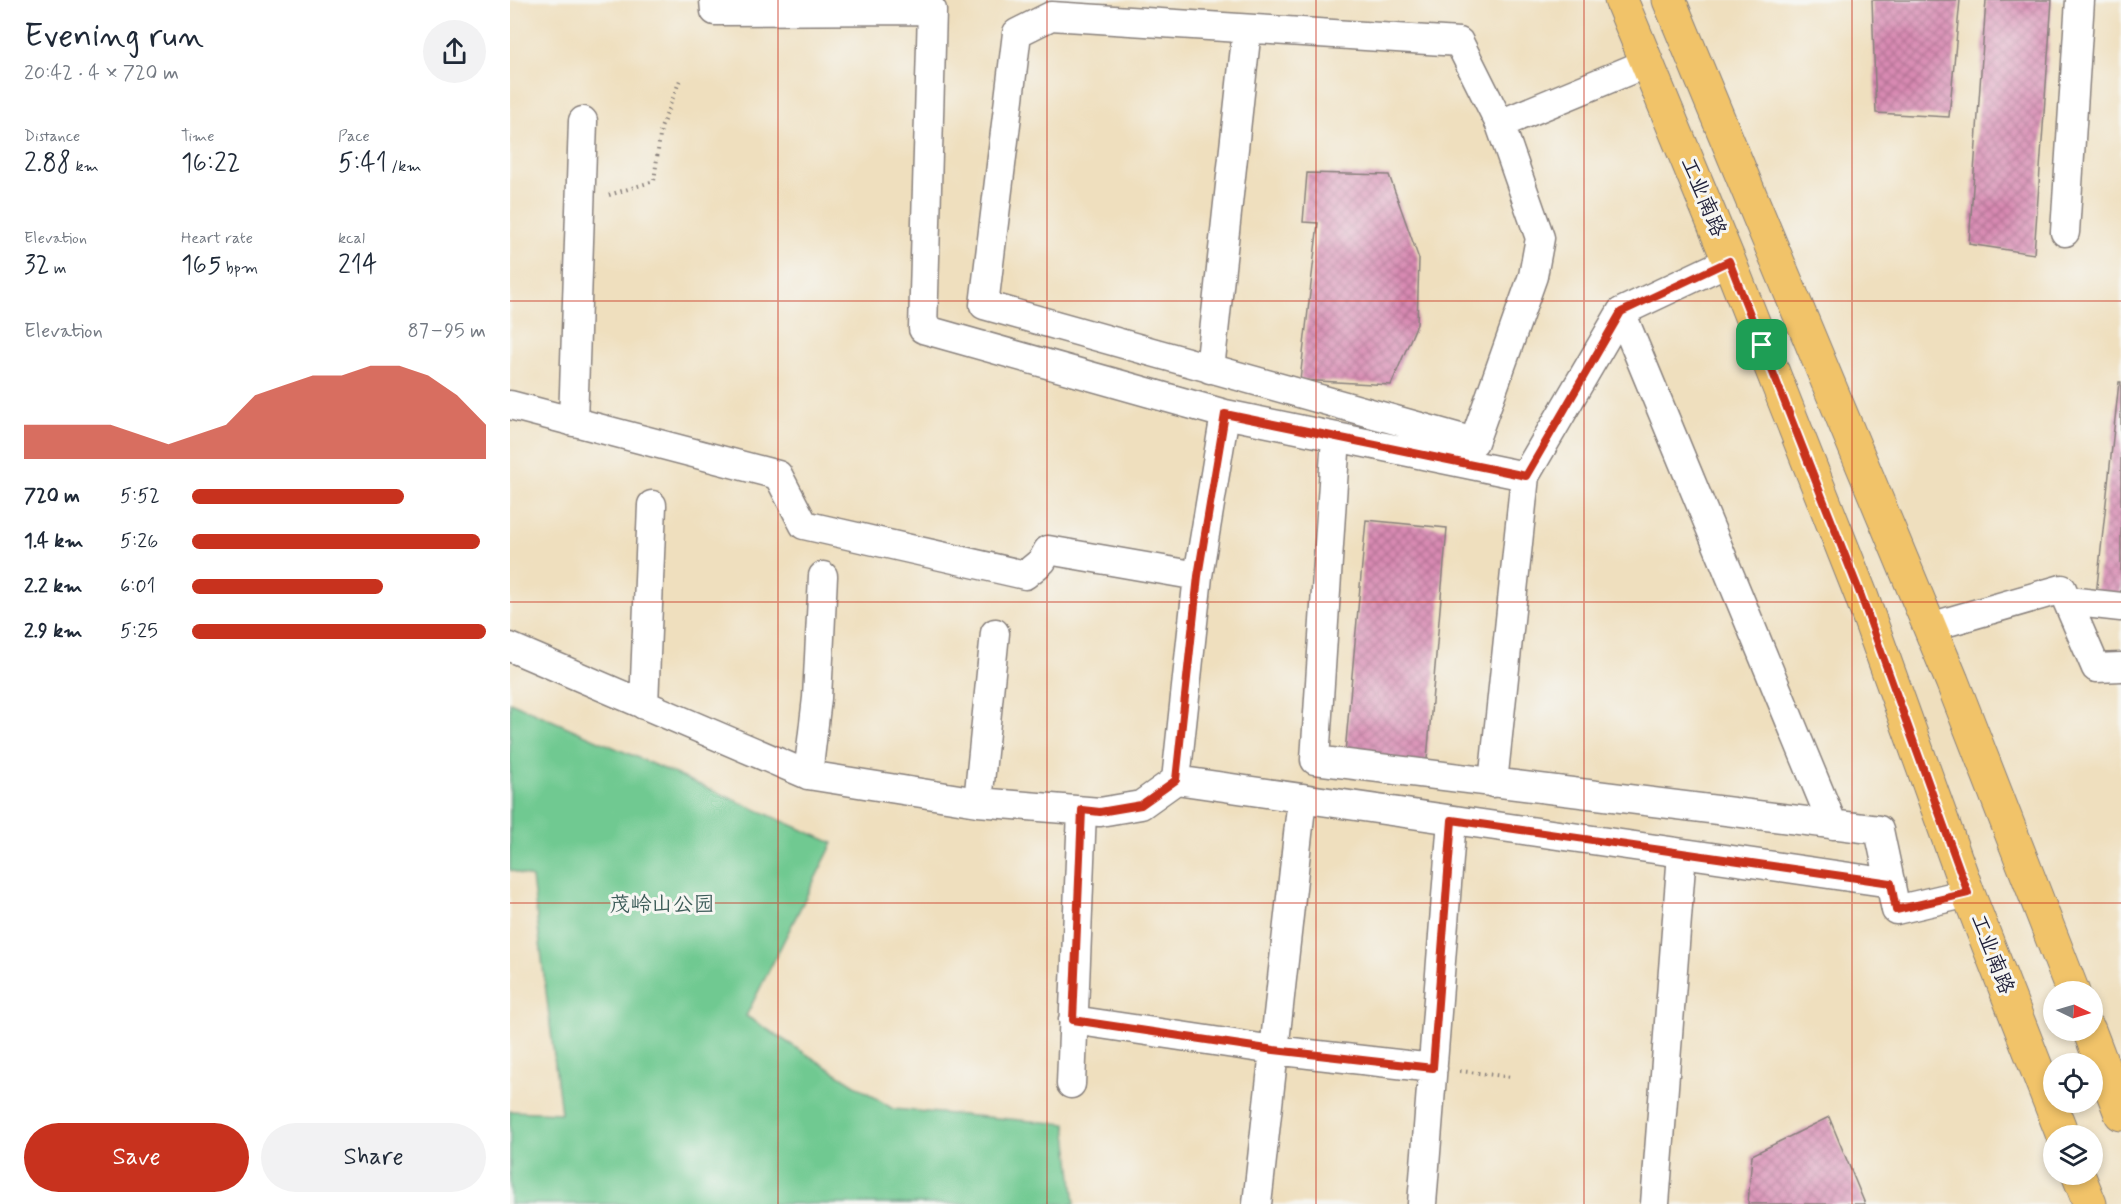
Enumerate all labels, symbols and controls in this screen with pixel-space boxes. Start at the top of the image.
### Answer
text: Evening run [24,15,204,59]
button: share [423,20,486,83]
text: 20:42 · 4 × 720 m [24,60,179,87]
text: Distance [24,126,80,147]
text: Time [181,126,215,147]
text: Pace [338,126,370,147]
text: 2.88 [24,147,71,181]
text: 16:22 [181,147,240,181]
text: 5:41 [338,147,387,181]
street label: 工业南路 [1674,153,1732,241]
text: km [71,156,99,177]
text: /km [387,156,422,177]
text: Elevation [24,228,87,249]
text: Heart rate [181,228,253,249]
text: kcal [338,228,365,249]
text: 32 [24,249,49,283]
text: 165 [181,249,221,283]
text: 214 [338,249,377,283]
text: m [49,258,67,279]
text: bpm [221,258,258,279]
text: Elevation [24,318,103,345]
text: 87–95 m [407,318,486,345]
pin [1736,319,1787,370]
icon: arrive [1745,328,1778,361]
text: 720 m [24,483,80,510]
text: 5:52 [120,483,160,510]
text: 1.4 km [24,528,83,555]
text: 5:26 [120,528,158,555]
text: 2.2 km [24,573,82,600]
text: 6:01 [120,573,155,600]
text: 2.9 km [24,618,82,645]
text: 5:25 [120,618,158,645]
park label: 茂岭山公园 [610,891,715,919]
street label: 工业南路 [1964,910,2020,998]
north arrow [2043,981,2103,1041]
map controls [2043,981,2103,1185]
button: locate [2043,1053,2103,1113]
button: Save [24,1123,249,1192]
button: Share [261,1123,486,1192]
button: layers [2043,1125,2103,1185]

